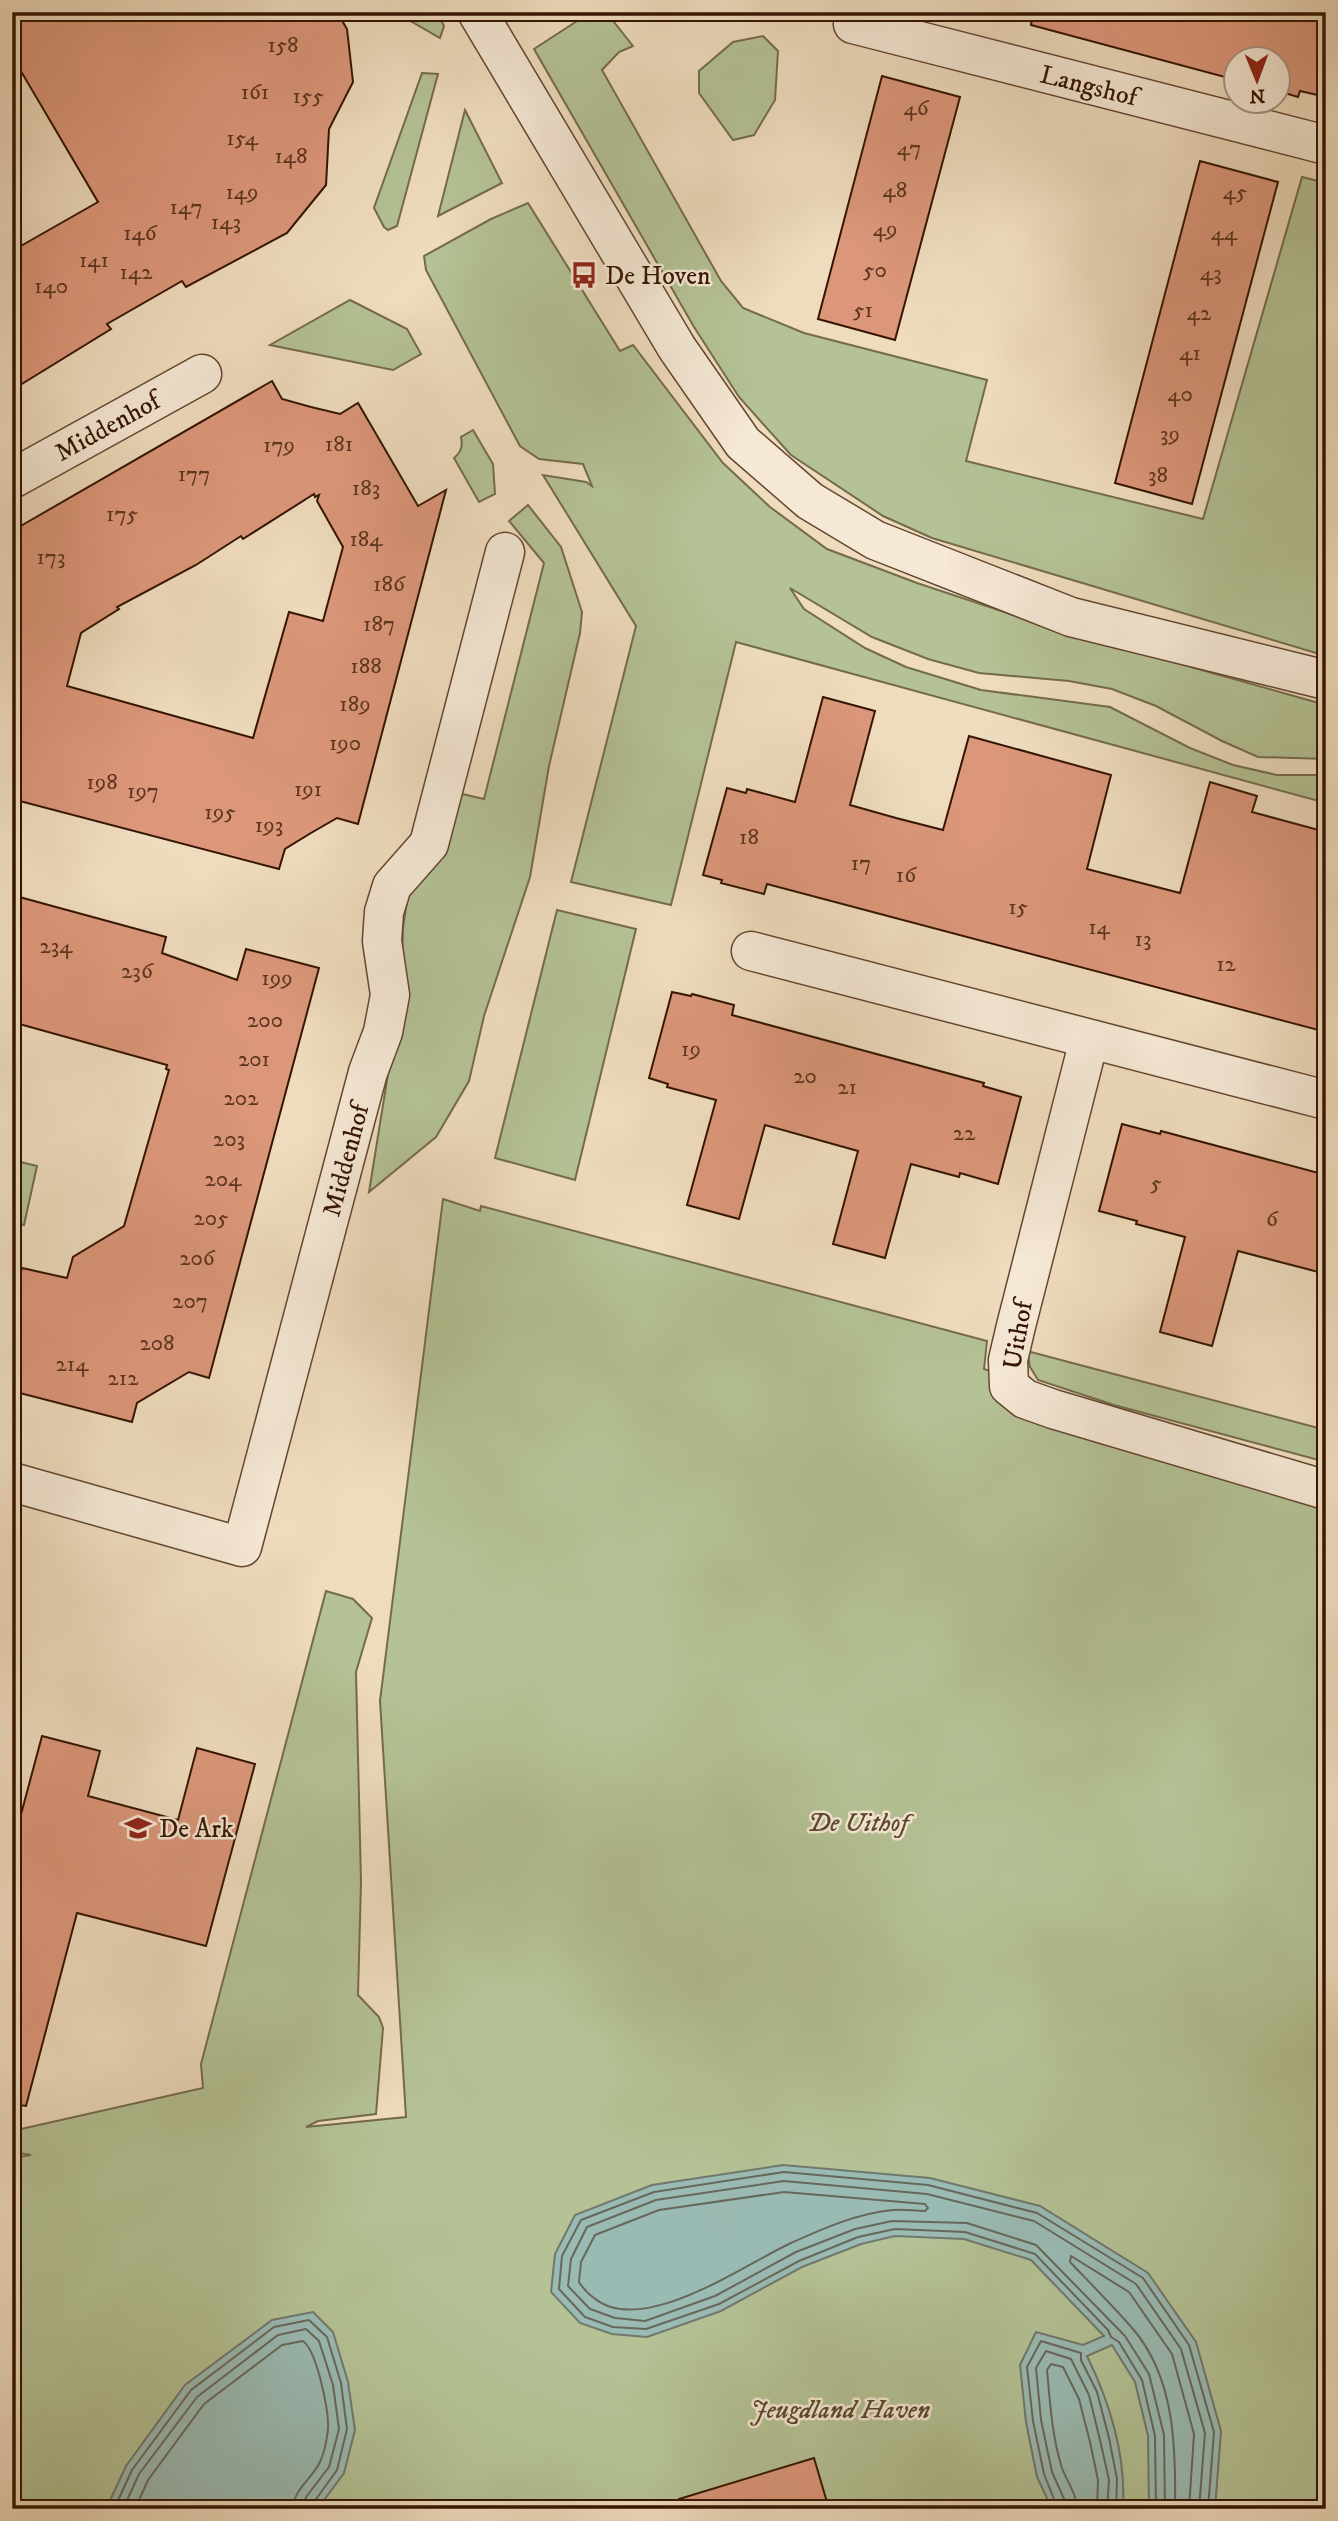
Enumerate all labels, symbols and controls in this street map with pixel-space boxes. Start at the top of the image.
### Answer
house number: 158 [267,31,299,60]
north arrow [1222,46,1292,116]
street label: Langshof [1037,58,1144,115]
house number: 161 [241,78,269,107]
house number: 155 [292,82,324,111]
text: N [1249,84,1265,107]
house number: 46 [903,94,930,123]
house number: 154 [226,124,259,153]
house number: 47 [897,134,921,163]
house number: 148 [274,142,308,171]
house number: 48 [883,176,907,205]
house number: 149 [225,178,259,207]
house number: 45 [1223,178,1247,207]
house number: 147 [169,193,203,222]
house number: 143 [211,208,241,237]
house number: 49 [873,215,897,244]
house number: 146 [123,219,158,248]
house number: 44 [1211,219,1238,248]
house number: 141 [79,246,109,275]
house number: 50 [863,256,887,285]
house number: 142 [120,258,153,287]
house number: 43 [1200,259,1222,288]
bus stop icon: De Hoven [569,260,599,290]
place label: De Hoven [605,260,711,293]
house number: 140 [34,272,68,301]
house number: 51 [853,296,873,325]
house number: 42 [1187,299,1212,328]
house number: 41 [1179,339,1201,368]
house number: 40 [1167,380,1193,409]
street label: Middenhof [49,383,169,470]
house number: 39 [1160,420,1180,449]
house number: 181 [325,430,353,459]
house number: 179 [263,431,295,460]
house number: 177 [178,460,210,489]
house number: 38 [1148,461,1168,490]
house number: 183 [352,474,380,503]
house number: 175 [106,500,138,529]
house number: 184 [349,525,383,554]
house number: 173 [36,543,66,572]
house number: 186 [373,570,406,599]
house number: 187 [363,610,395,639]
house number: 188 [350,652,382,681]
house number: 189 [339,690,371,719]
house number: 190 [329,729,361,758]
house number: 198 [86,768,118,797]
house number: 191 [294,775,322,804]
house number: 197 [127,777,159,806]
house number: 195 [204,798,236,827]
house number: 193 [255,811,283,840]
house number: 18 [739,823,759,852]
house number: 17 [851,849,871,878]
house number: 16 [896,861,917,890]
house number: 15 [1008,893,1028,922]
house number: 14 [1088,913,1111,942]
house number: 13 [1134,925,1152,954]
house number: 234 [39,932,73,961]
house number: 12 [1216,950,1237,979]
house number: 236 [121,957,154,986]
house number: 199 [261,964,293,993]
house number: 200 [247,1006,283,1035]
house number: 19 [681,1035,701,1064]
house number: 201 [238,1045,270,1074]
house number: 20 [793,1062,817,1091]
house number: 21 [837,1073,857,1102]
house number: 202 [224,1084,259,1113]
street label: Middenhof [316,1097,378,1220]
house number: 22 [953,1119,976,1148]
house number: 203 [213,1125,245,1154]
house number: 204 [205,1165,242,1194]
house number: 5 [1150,1169,1162,1198]
house number: 205 [193,1204,229,1233]
house number: 6 [1266,1205,1279,1234]
house number: 206 [179,1244,216,1273]
house number: 207 [172,1287,208,1316]
street label: Uithof [996,1295,1041,1372]
house number: 208 [139,1329,175,1358]
house number: 214 [56,1350,89,1379]
house number: 212 [107,1364,139,1393]
park label: De Uithof [807,1807,915,1840]
school or university icon: De Ark [123,1813,153,1843]
place label: De Ark [159,1813,234,1846]
park label: Jeugdland Haven [750,2394,930,2427]

